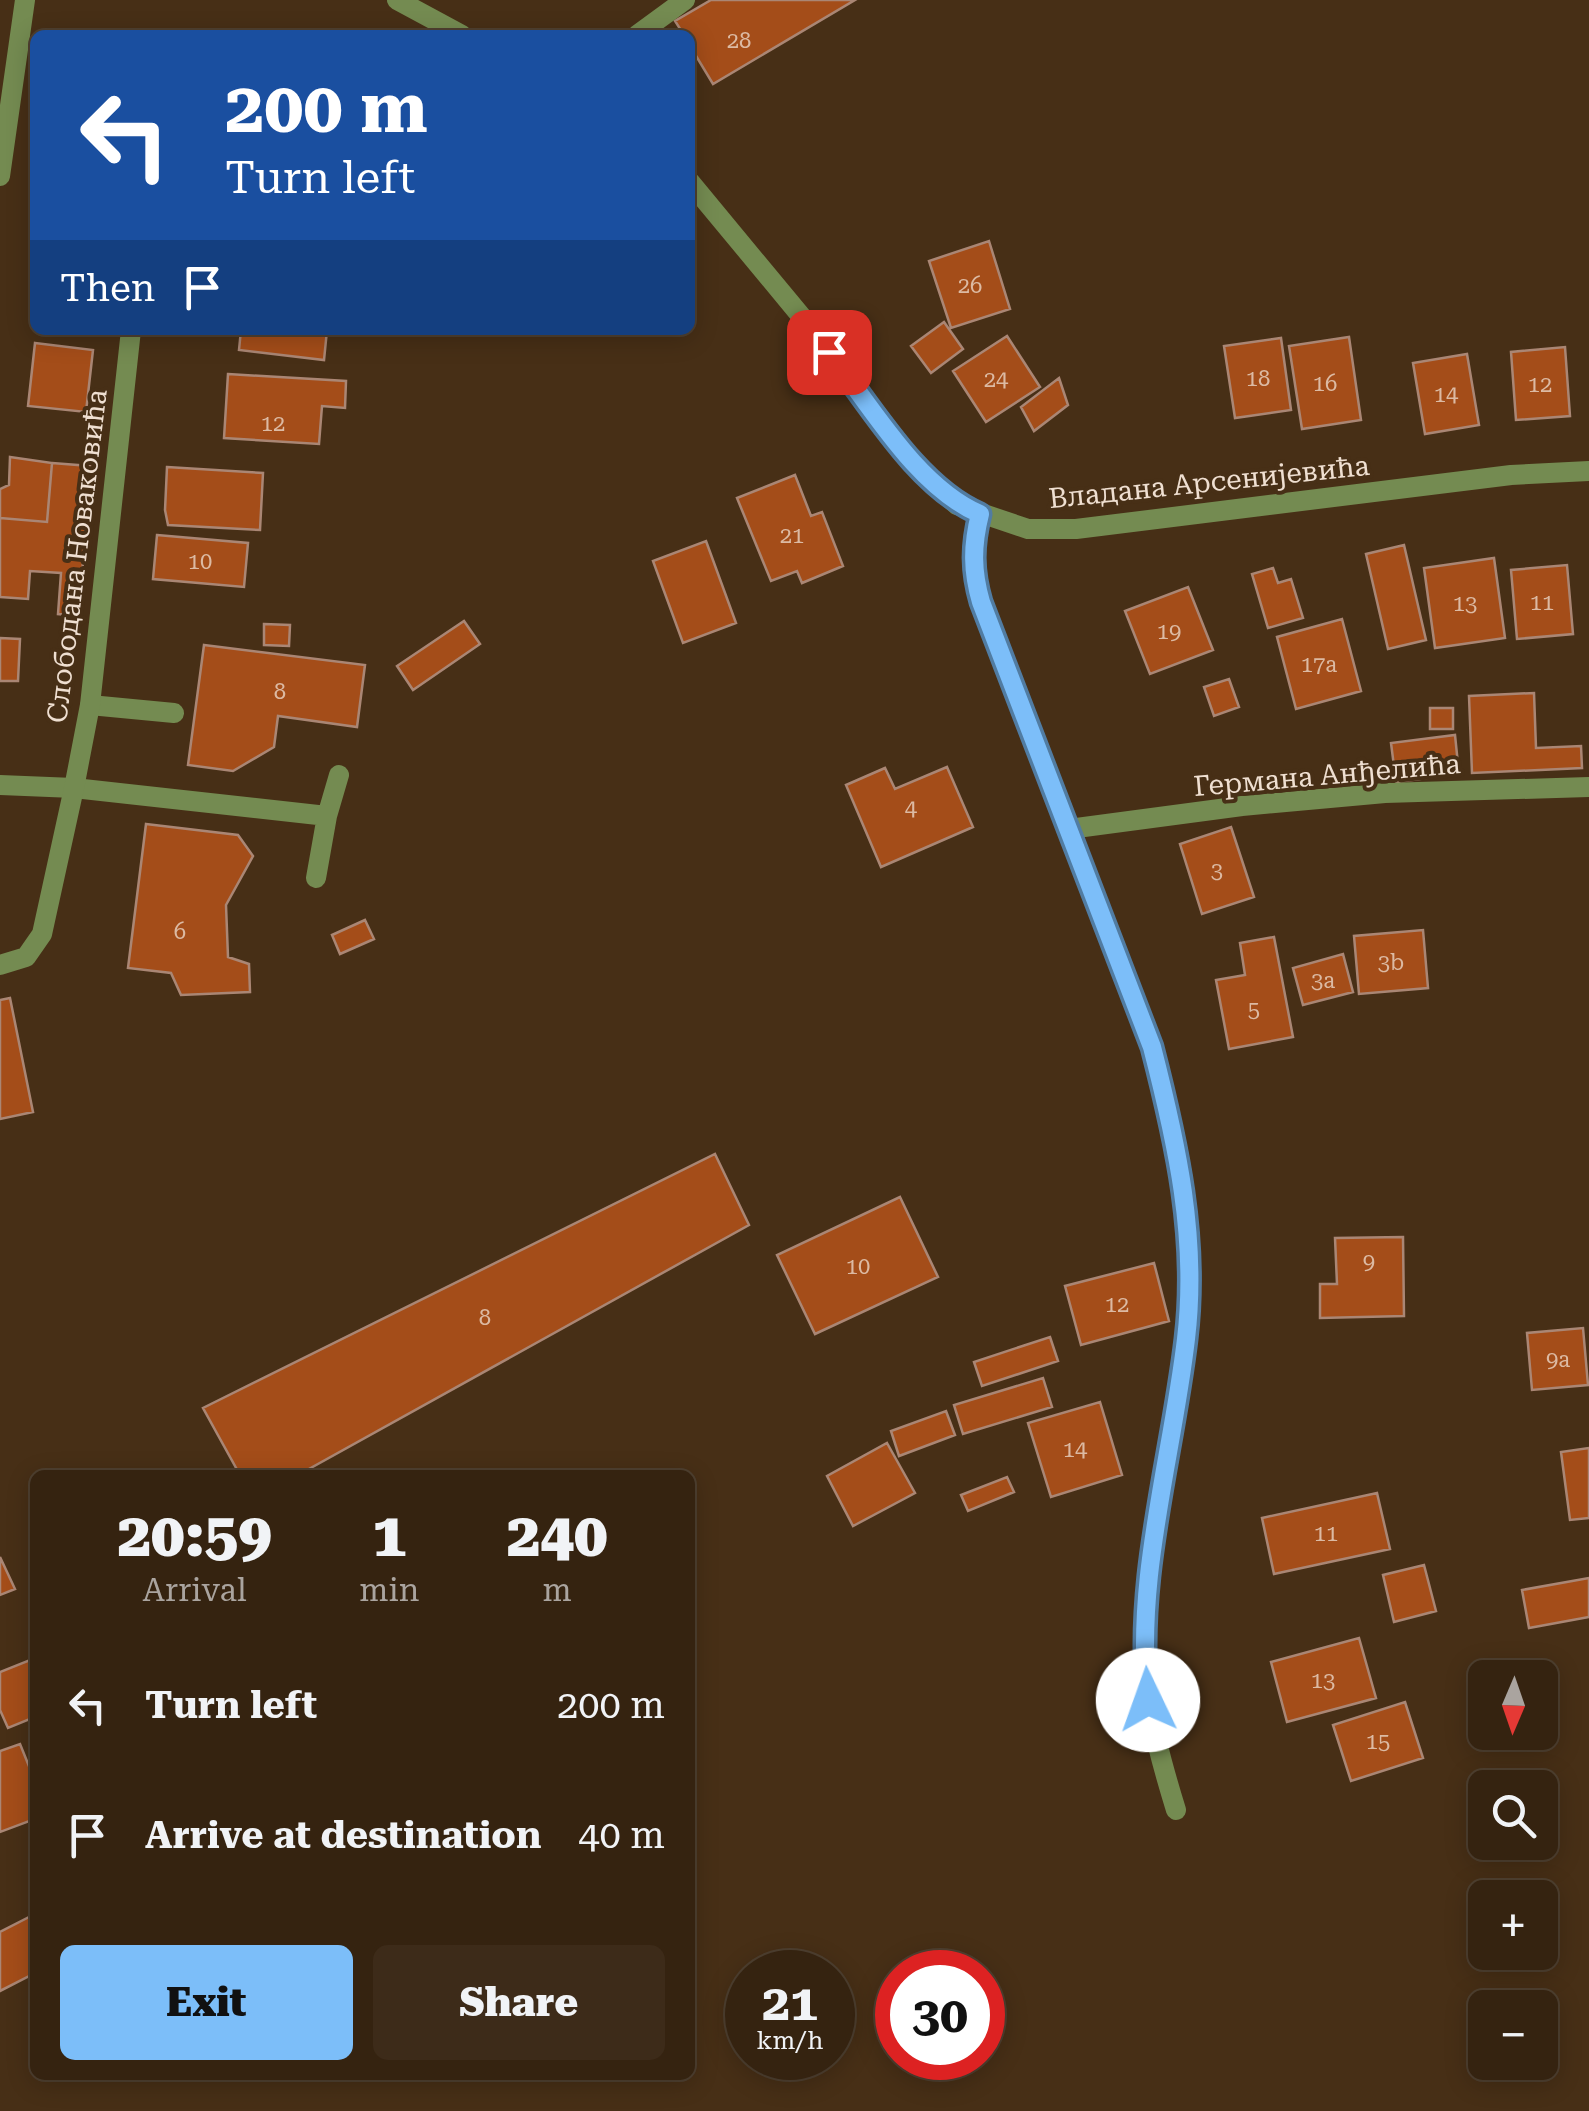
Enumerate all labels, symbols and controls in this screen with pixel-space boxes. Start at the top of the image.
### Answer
house number: 28 [727,28,751,53]
text: 200 m [225,67,428,149]
icon: left [60,70,190,200]
text: Turn left [225,151,415,204]
icon: arrive [175,260,230,315]
text: Then [60,266,155,310]
house number: 26 [958,273,982,298]
pin [787,310,872,395]
icon: arrive [802,325,857,380]
house number: 18 [1246,366,1270,391]
house number: 24 [984,367,1009,392]
house number: 16 [1313,371,1337,396]
house number: 12 [1528,372,1552,397]
house number: 14 [1434,382,1459,407]
street label: Слободана Новаковића [40,387,114,725]
house number: 12 [261,411,285,436]
street label: Владана Арсенијевића [1047,449,1371,515]
house number: 21 [780,523,804,548]
house number: 10 [188,549,212,574]
house number: 11 [1530,590,1554,615]
house number: 13 [1453,591,1477,616]
house number: 19 [1157,619,1181,644]
house number: 17a [1301,652,1337,677]
house number: 8 [274,679,286,704]
street label: Германа Анђелића [1192,747,1462,803]
house number: 4 [905,796,918,821]
house number: 3 [1211,858,1223,883]
house number: 6 [174,919,186,944]
house number: 3b [1378,950,1404,975]
house number: 3a [1311,968,1335,993]
house number: 5 [1248,997,1260,1022]
house number: 9 [1363,1249,1375,1274]
house number: 10 [846,1254,870,1279]
house number: 12 [1105,1292,1129,1317]
house number: 8 [479,1305,491,1330]
house number: 9a [1546,1347,1570,1372]
house number: 14 [1063,1437,1088,1462]
text: 20:59 [117,1500,272,1571]
text: 1 [372,1500,406,1571]
text: 240 [507,1500,608,1571]
house number: 11 [1314,1521,1338,1546]
text: Arrival [143,1571,247,1609]
text: min [359,1571,419,1609]
text: m [543,1571,572,1609]
position arrow [1096,1648,1200,1752]
north arrow [1468,1660,1558,1750]
map controls [1468,1660,1558,2080]
house number: 13 [1311,1668,1335,1693]
icon: left [60,1678,115,1733]
text: Turn left [145,1683,317,1727]
text: 200 m [557,1683,665,1727]
house number: 15 [1366,1729,1390,1754]
button: search [1468,1770,1558,1860]
icon: arrive [60,1808,115,1863]
text: Arrive at destination [145,1813,541,1857]
text: 40 m [578,1813,665,1857]
button: + [1468,1880,1558,1970]
button: Exit [60,1945,353,2060]
button: Share [373,1945,665,2060]
speed limit sign: 30 [875,1950,1005,2080]
text: 21 [762,1974,818,2032]
button: − [1468,1990,1558,2080]
text: km/h [757,2026,823,2055]

